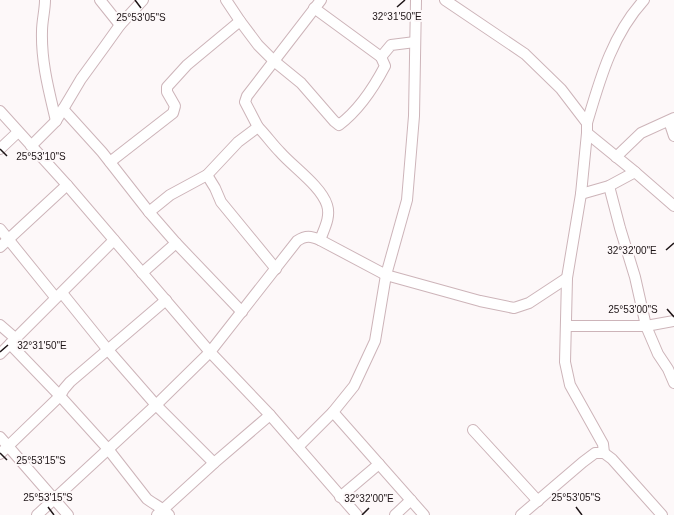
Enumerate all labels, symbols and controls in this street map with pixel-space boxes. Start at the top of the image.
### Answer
text: 32°31'50"E [372,11,422,22]
text: 25°53'05"S [116,12,166,23]
text: 25°53'10"S [16,151,66,162]
text: 32°32'00"E [607,245,657,256]
text: 25°53'00"S [608,304,658,315]
text: 32°31'50"E [17,340,67,351]
text: 25°53'15"S [16,455,66,466]
text: 25°53'15"S [23,492,73,503]
text: 25°53'05"S [551,492,601,503]
text: 32°32'00"E [344,493,394,504]

